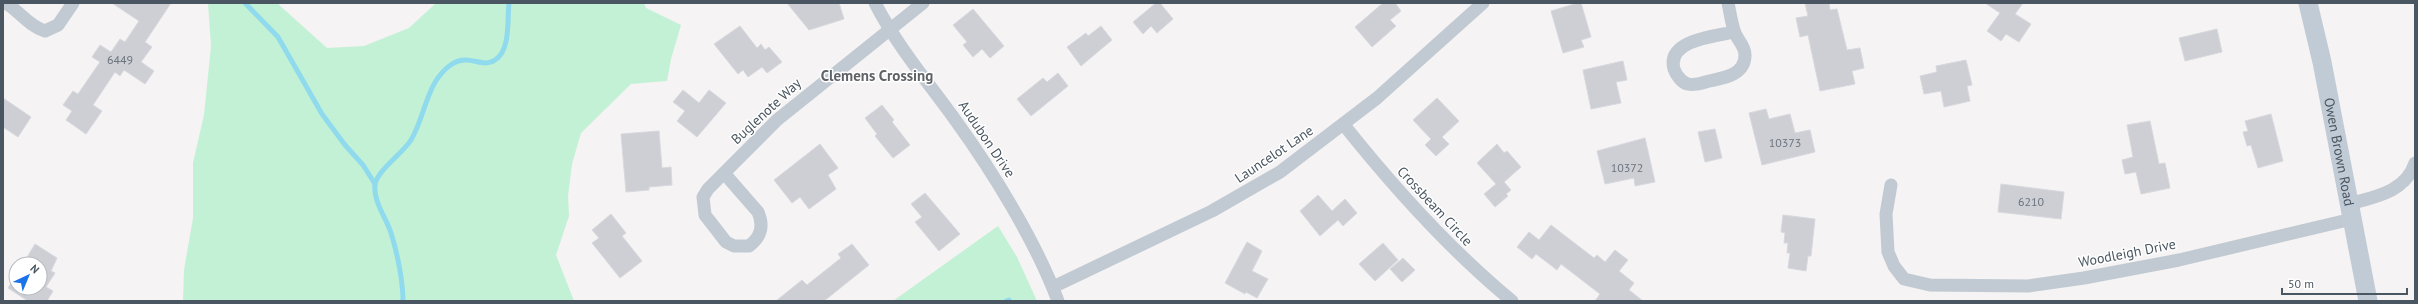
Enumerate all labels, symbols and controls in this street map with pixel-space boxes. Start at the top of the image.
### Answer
house number: 6449 [107,52,133,67]
district label: Clemens Crossing [821,66,933,85]
street label: Buglenote Way [727,74,805,148]
street label: Owen Brown Road [2320,96,2358,207]
street label: Audubon Drive [955,97,1019,181]
street label: Launcelot Lane [1231,121,1317,187]
house number: 10373 [1769,135,1801,150]
house number: 10372 [1611,160,1643,175]
street label: Crossbeam Circle [1393,162,1477,250]
house number: 6210 [2018,194,2045,209]
street label: Woodleigh Drive [2077,235,2177,271]
north arrow [8,256,48,296]
text: N [27,261,42,276]
scale bar [2282,270,2407,296]
text: 50 m [2288,276,2314,291]

